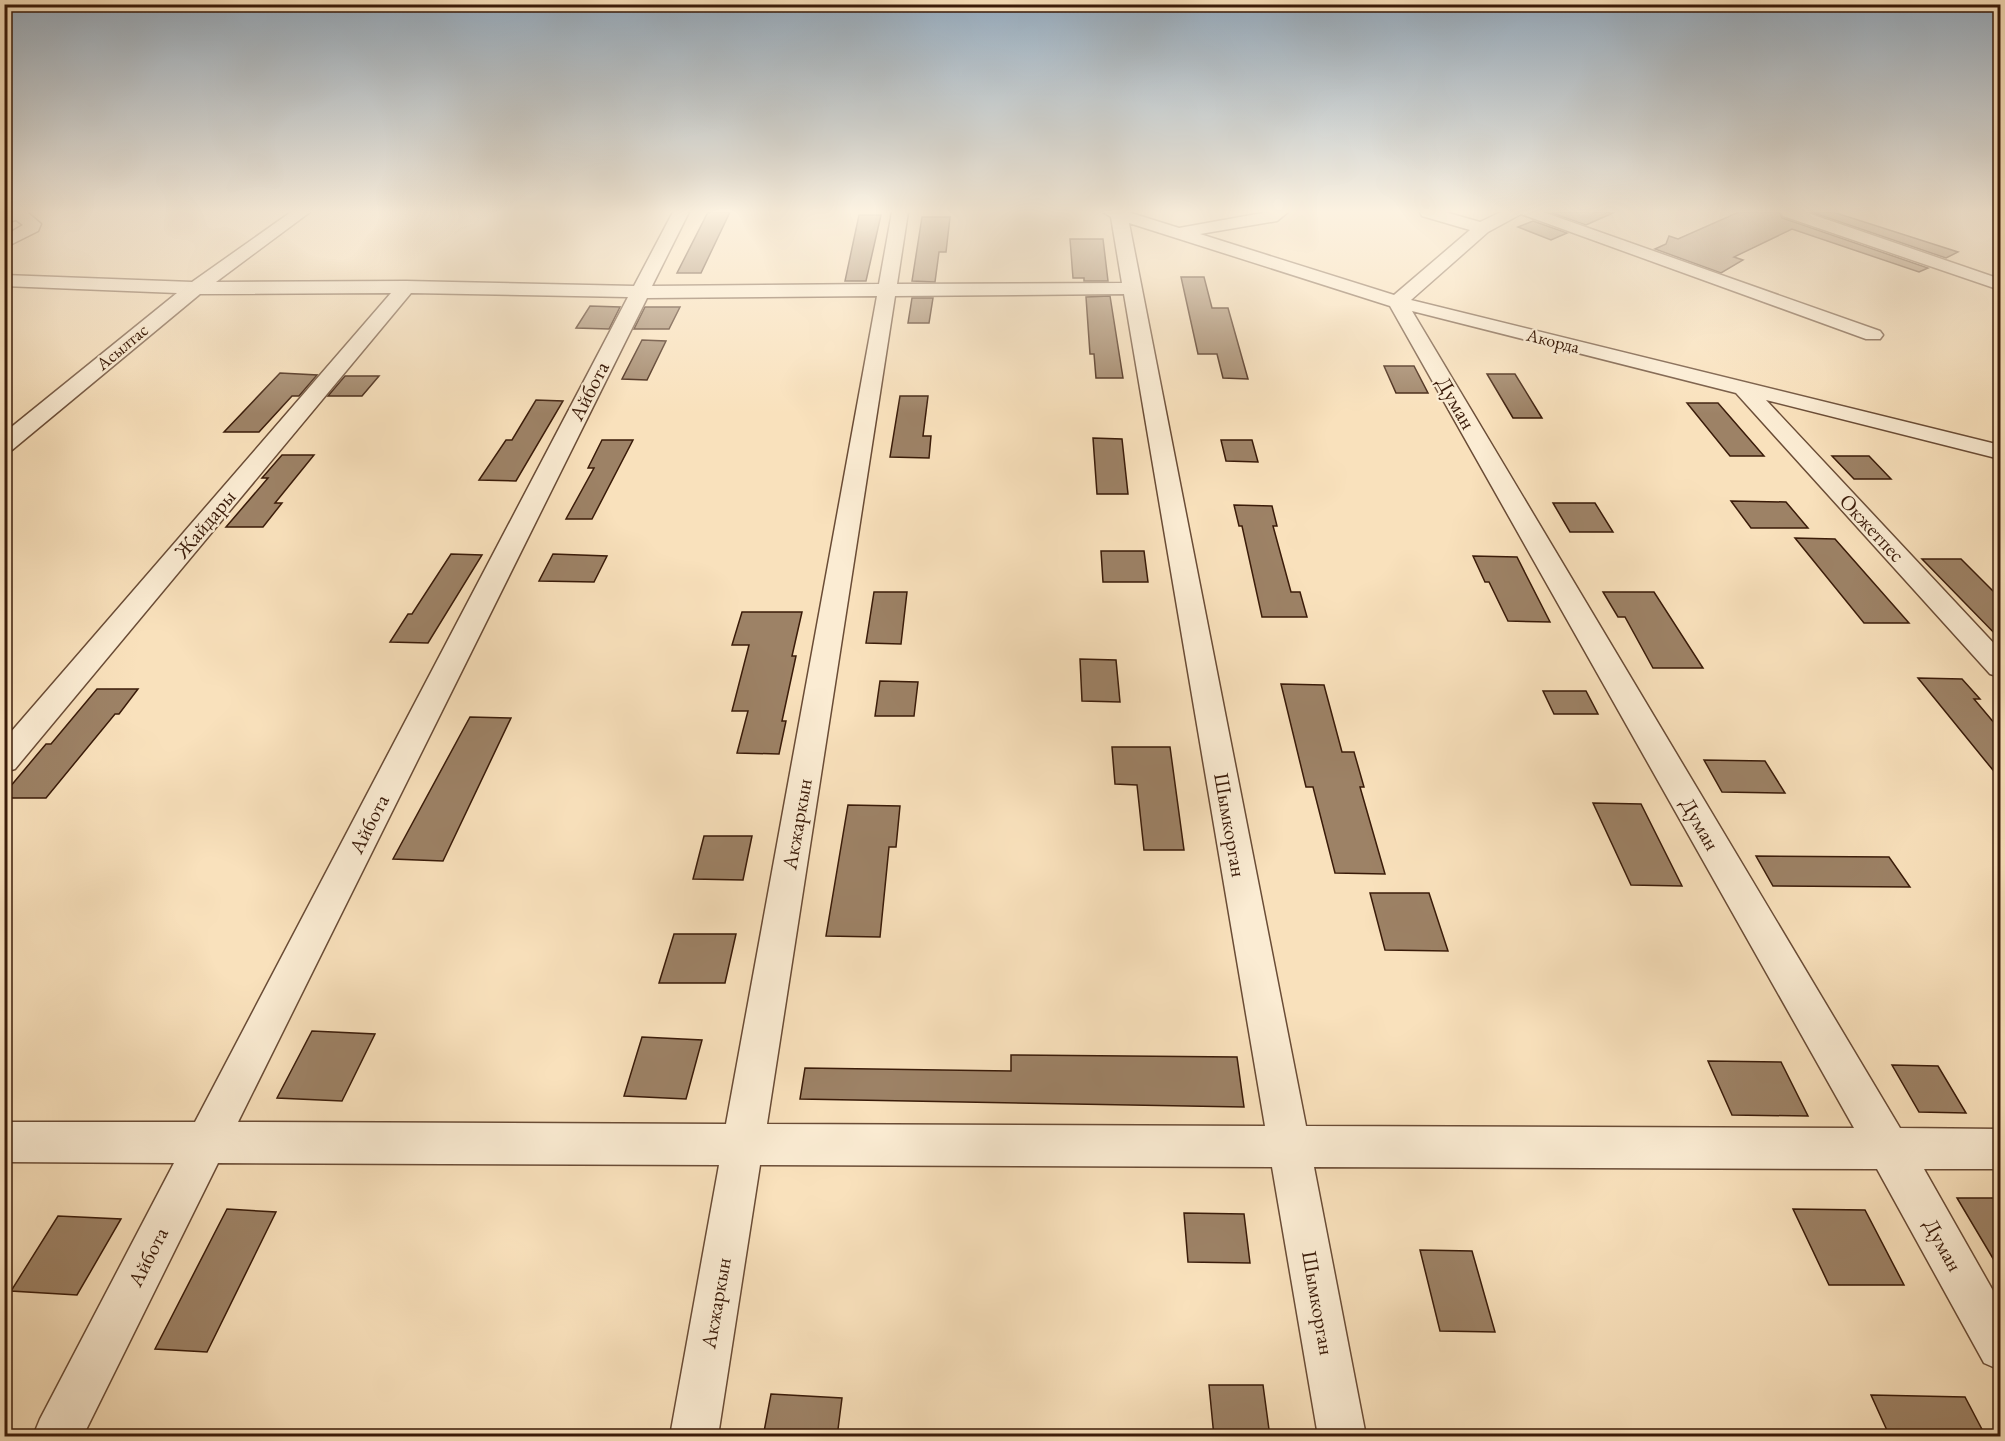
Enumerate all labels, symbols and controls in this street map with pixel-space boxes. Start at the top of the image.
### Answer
street label: Асылтас [90,318,152,376]
street label: Акорда [1523,323,1583,358]
street label: Айбота [562,356,615,426]
street label: Думан [1431,372,1482,434]
street label: Жайдары [167,484,241,564]
street label: Окжетпес [1834,488,1911,568]
street label: Шымкорган [1208,771,1253,879]
street label: Акжаркын [775,776,818,873]
street label: Айбота [342,789,395,859]
street label: Думан [1675,793,1726,855]
street label: Думан [1918,1214,1969,1276]
street label: Айбота [121,1222,174,1292]
street label: Шымкорган [1296,1249,1341,1357]
street label: Акжаркын [694,1255,737,1352]

